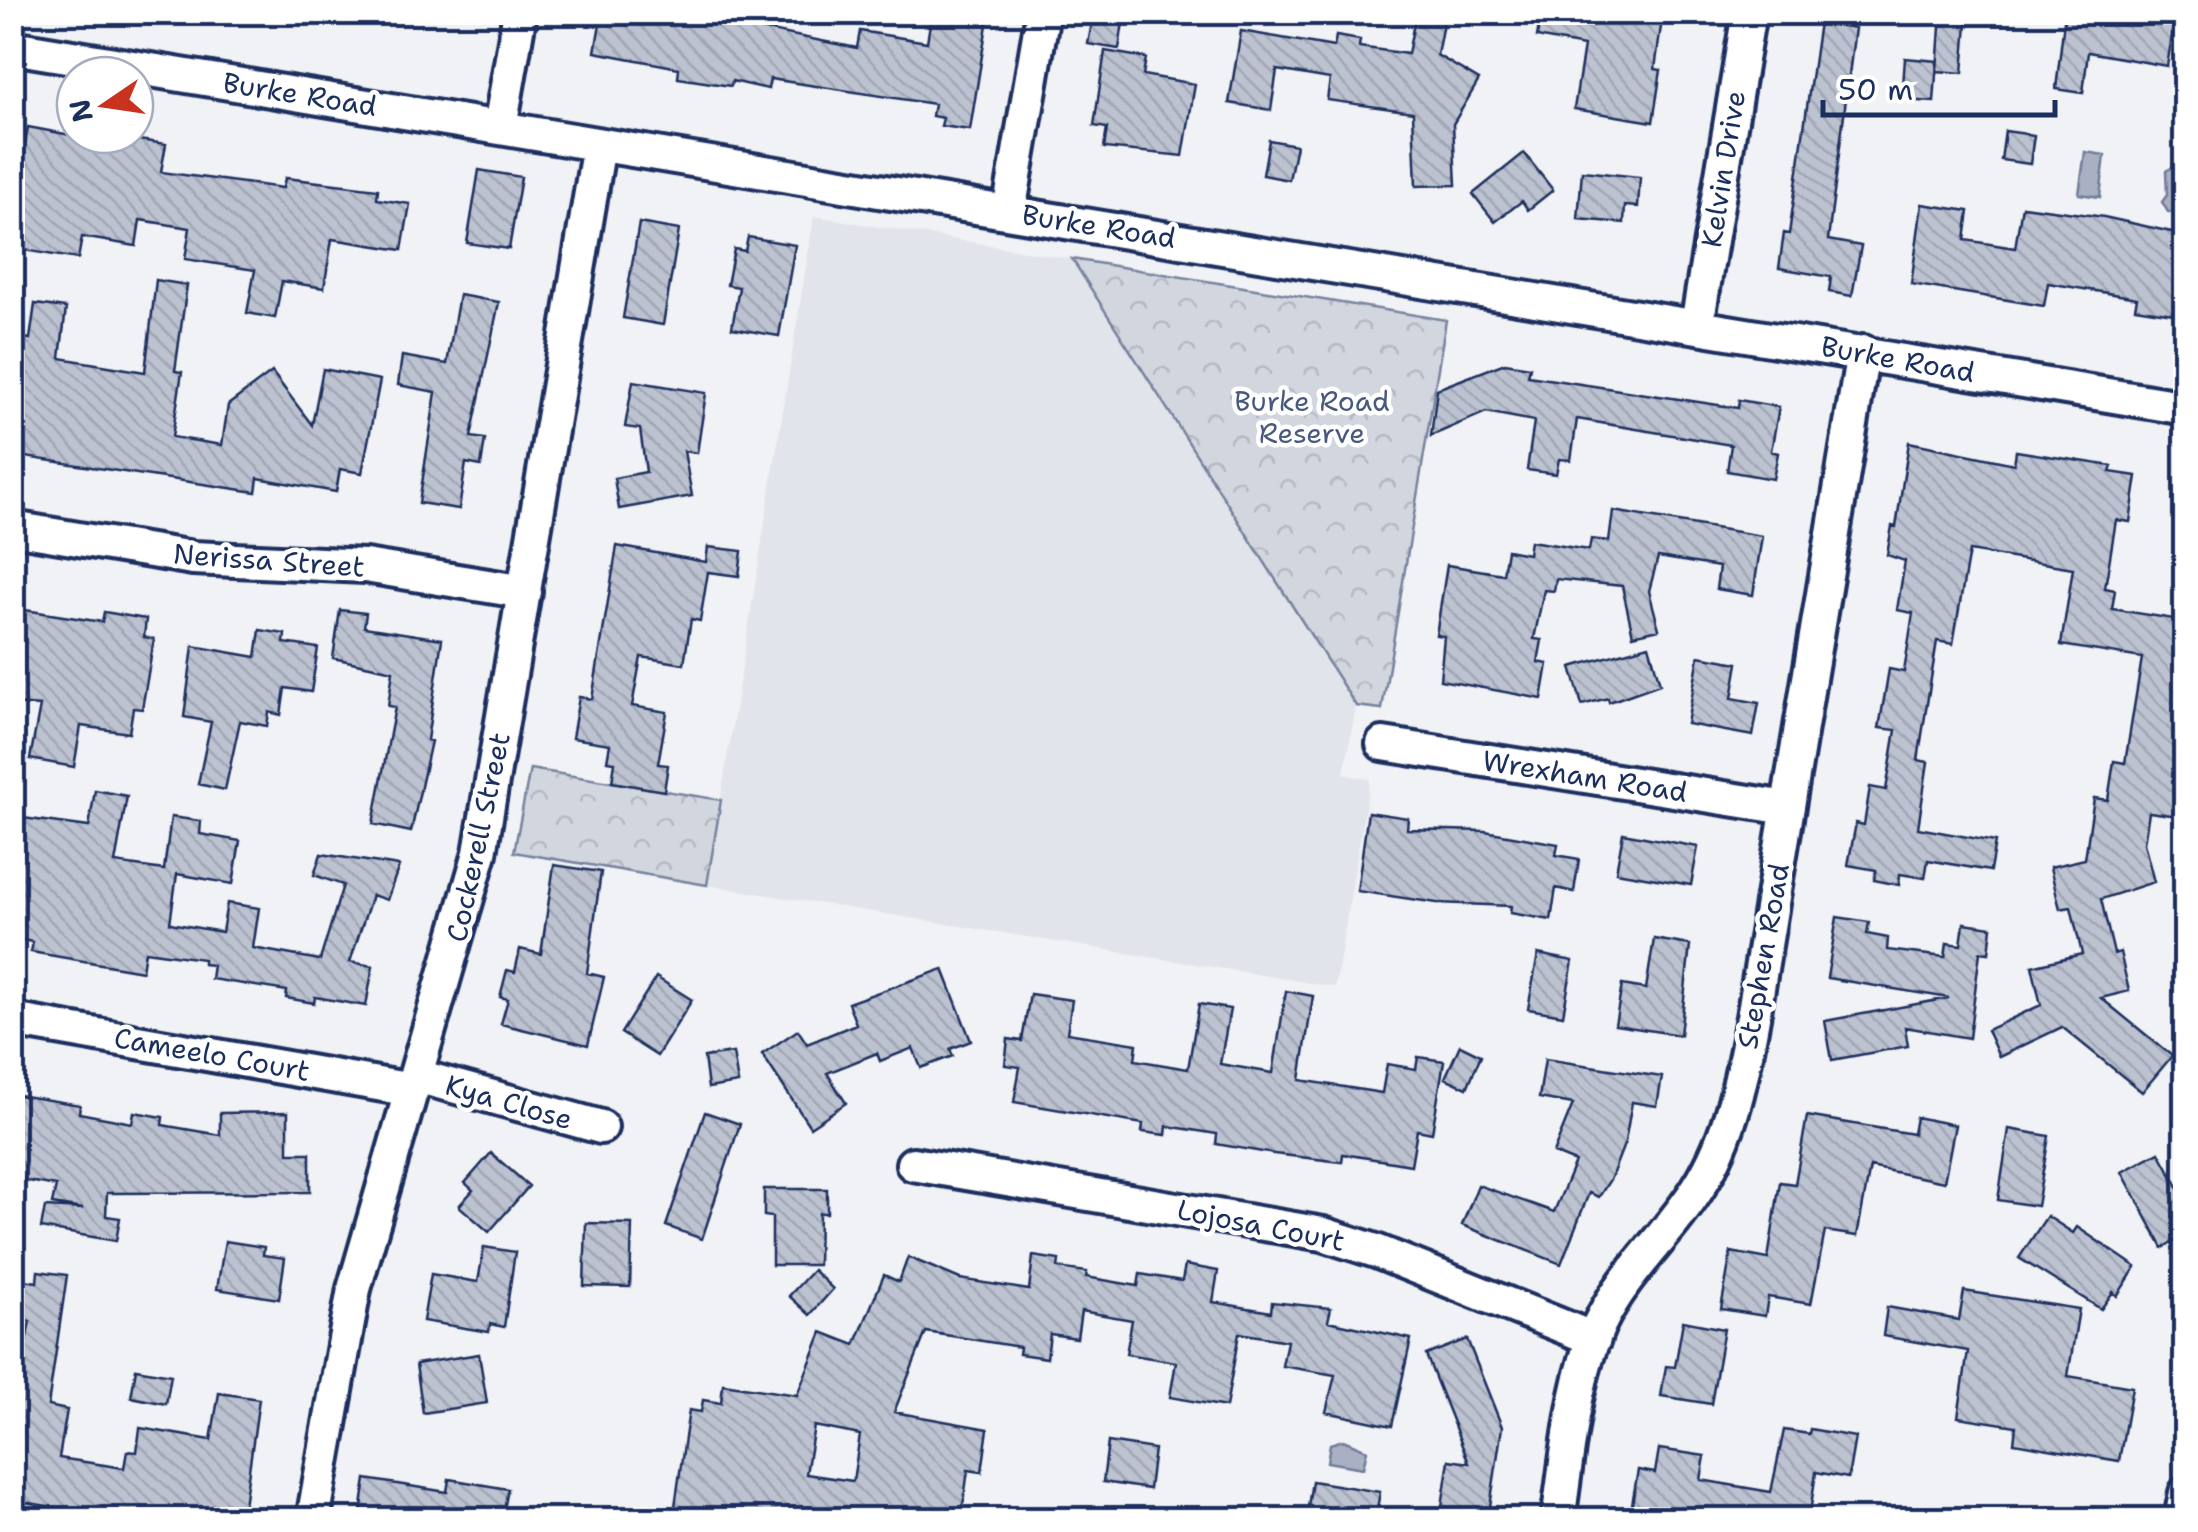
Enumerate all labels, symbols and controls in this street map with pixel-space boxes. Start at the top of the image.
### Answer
north arrow [55,55,155,155]
scale bar [1823,55,2056,117]
street label: Burke Road [220,63,380,125]
text: 50 m [1838,69,1913,110]
street label: Kelvin Drive [1692,88,1754,250]
text: N [60,96,102,126]
street label: Burke Road [1019,195,1179,257]
street label: Burke Road [1818,327,1978,391]
park label: Burke Road Reserve [1234,382,1390,452]
street label: Nerissa Street [172,534,366,586]
street label: Cockerell Street [437,729,519,945]
street label: Wrexham Road [1480,741,1690,811]
street label: Stephen Road [1728,860,1798,1052]
street label: Cameelo Court [111,1018,313,1090]
street label: Kya Close [441,1066,577,1138]
street label: Lojosa Court [1174,1190,1348,1260]

